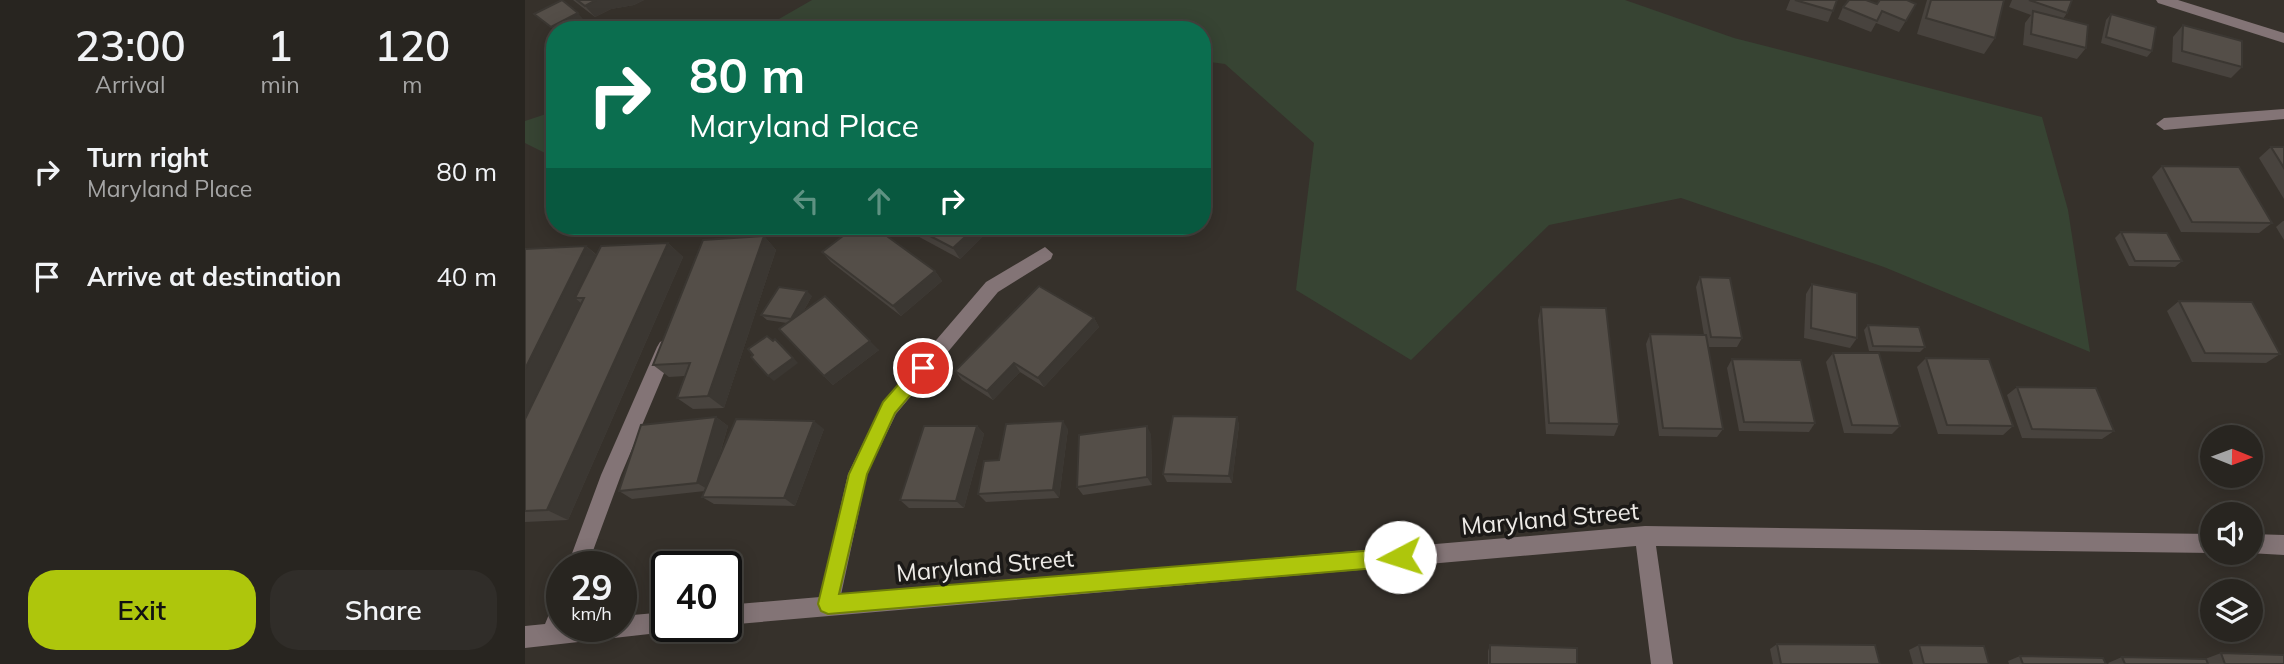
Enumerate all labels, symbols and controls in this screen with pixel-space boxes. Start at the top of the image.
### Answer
text: 23:00 [75,19,186,72]
text: 1 [267,19,293,72]
text: 120 [375,19,450,72]
text: 80 m [689,44,805,105]
icon: right [574,49,665,140]
text: Arrival [95,70,165,99]
text: min [260,70,300,99]
text: m [402,70,422,99]
text: Maryland Place [689,105,919,145]
text: Turn right [87,141,208,174]
icon: right [28,153,66,191]
text: 80 m [436,155,497,188]
text: Maryland Place [87,174,252,203]
icon: left [787,182,825,220]
icon: ahead [860,182,898,220]
icon: right [933,182,971,220]
icon: arrive [28,258,66,296]
text: Arrive at destination [87,260,342,293]
text: 40 m [436,260,497,293]
pin [893,338,953,398]
icon: arrive [904,349,942,387]
north arrow [2200,425,2263,488]
map controls [2200,425,2263,642]
street label: Maryland Street [1460,495,1640,541]
button: sound [2200,502,2263,565]
position arrow [1363,520,1437,594]
street label: Maryland Street [895,542,1075,588]
speed limit sign: 40 [651,551,742,642]
text: 29 [570,565,613,609]
button: Exit [28,570,256,650]
button: Share [270,570,497,650]
button: layers [2200,579,2263,642]
text: km/h [571,602,612,625]

